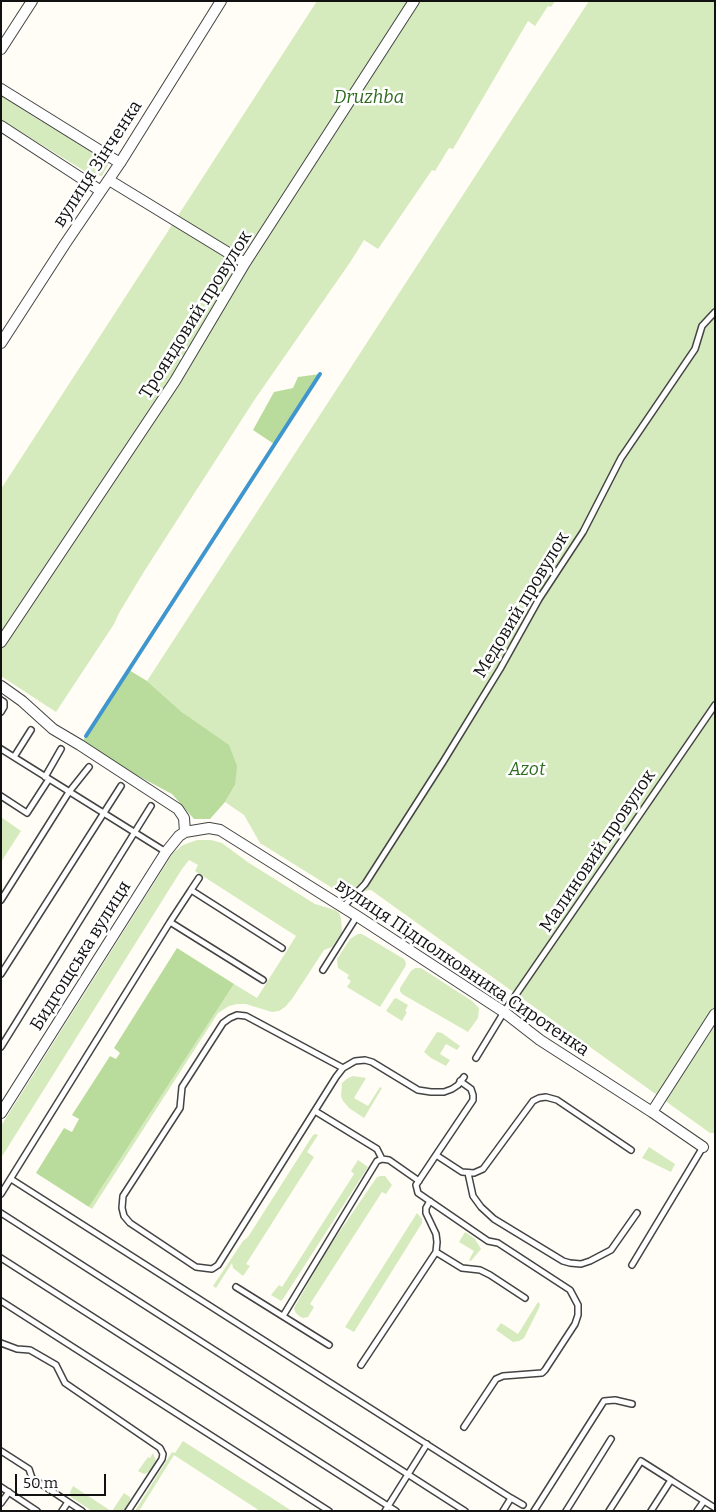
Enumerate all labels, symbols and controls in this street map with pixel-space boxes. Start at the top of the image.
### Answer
park label: Druzhba [334,87,404,109]
street label: вулиця Зінченка [49,97,147,231]
street label: Трояндовий провулок [135,227,257,403]
street label: Медовий провулок [470,528,574,682]
park label: Azot [509,759,545,781]
street label: Малиновий провулок [536,766,660,936]
street label: вулиця Підполковника Сиротенка [331,875,593,1061]
street label: Бидгощська вулиця [26,877,136,1035]
scale bar [18,1464,109,1496]
text: 50 m [23,1474,58,1492]

